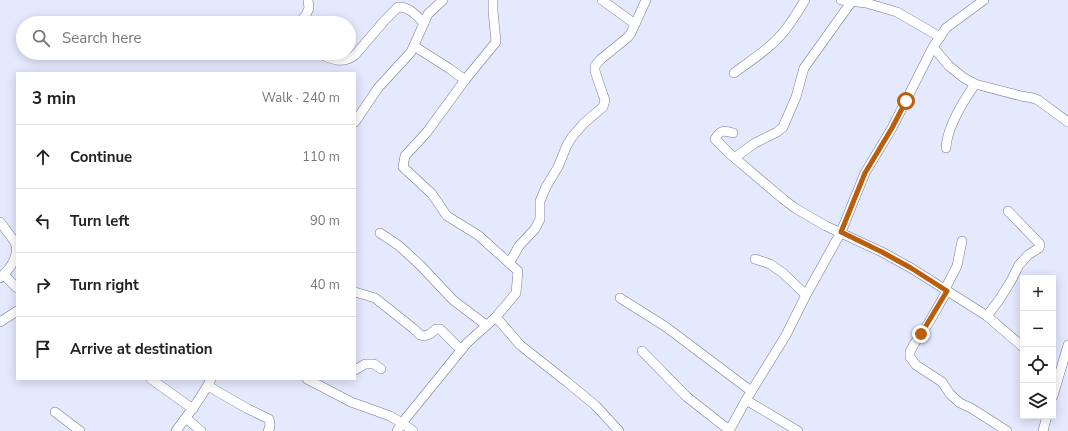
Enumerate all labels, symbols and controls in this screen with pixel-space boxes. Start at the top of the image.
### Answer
search box [16,16,356,60]
icon: search [30,27,52,49]
text: Search here [62,28,142,48]
text: 3 min [32,87,76,110]
text: Walk · 240 m [262,89,340,107]
route start [897,92,915,110]
icon: ahead [32,146,54,168]
text: Continue [70,147,132,167]
text: 110 m [302,148,340,166]
icon: left [32,210,54,232]
text: Turn left [70,211,129,231]
text: 90 m [310,212,340,230]
icon: right [32,274,54,296]
text: Turn right [70,275,139,295]
map controls [1020,275,1056,419]
button: + [1020,275,1056,311]
text: 40 m [310,276,340,294]
button: − [1020,311,1056,347]
route end [912,325,930,343]
icon: arrive [32,338,54,360]
text: Arrive at destination [70,339,213,359]
button: locate [1020,347,1056,383]
button: layers [1020,383,1056,419]

